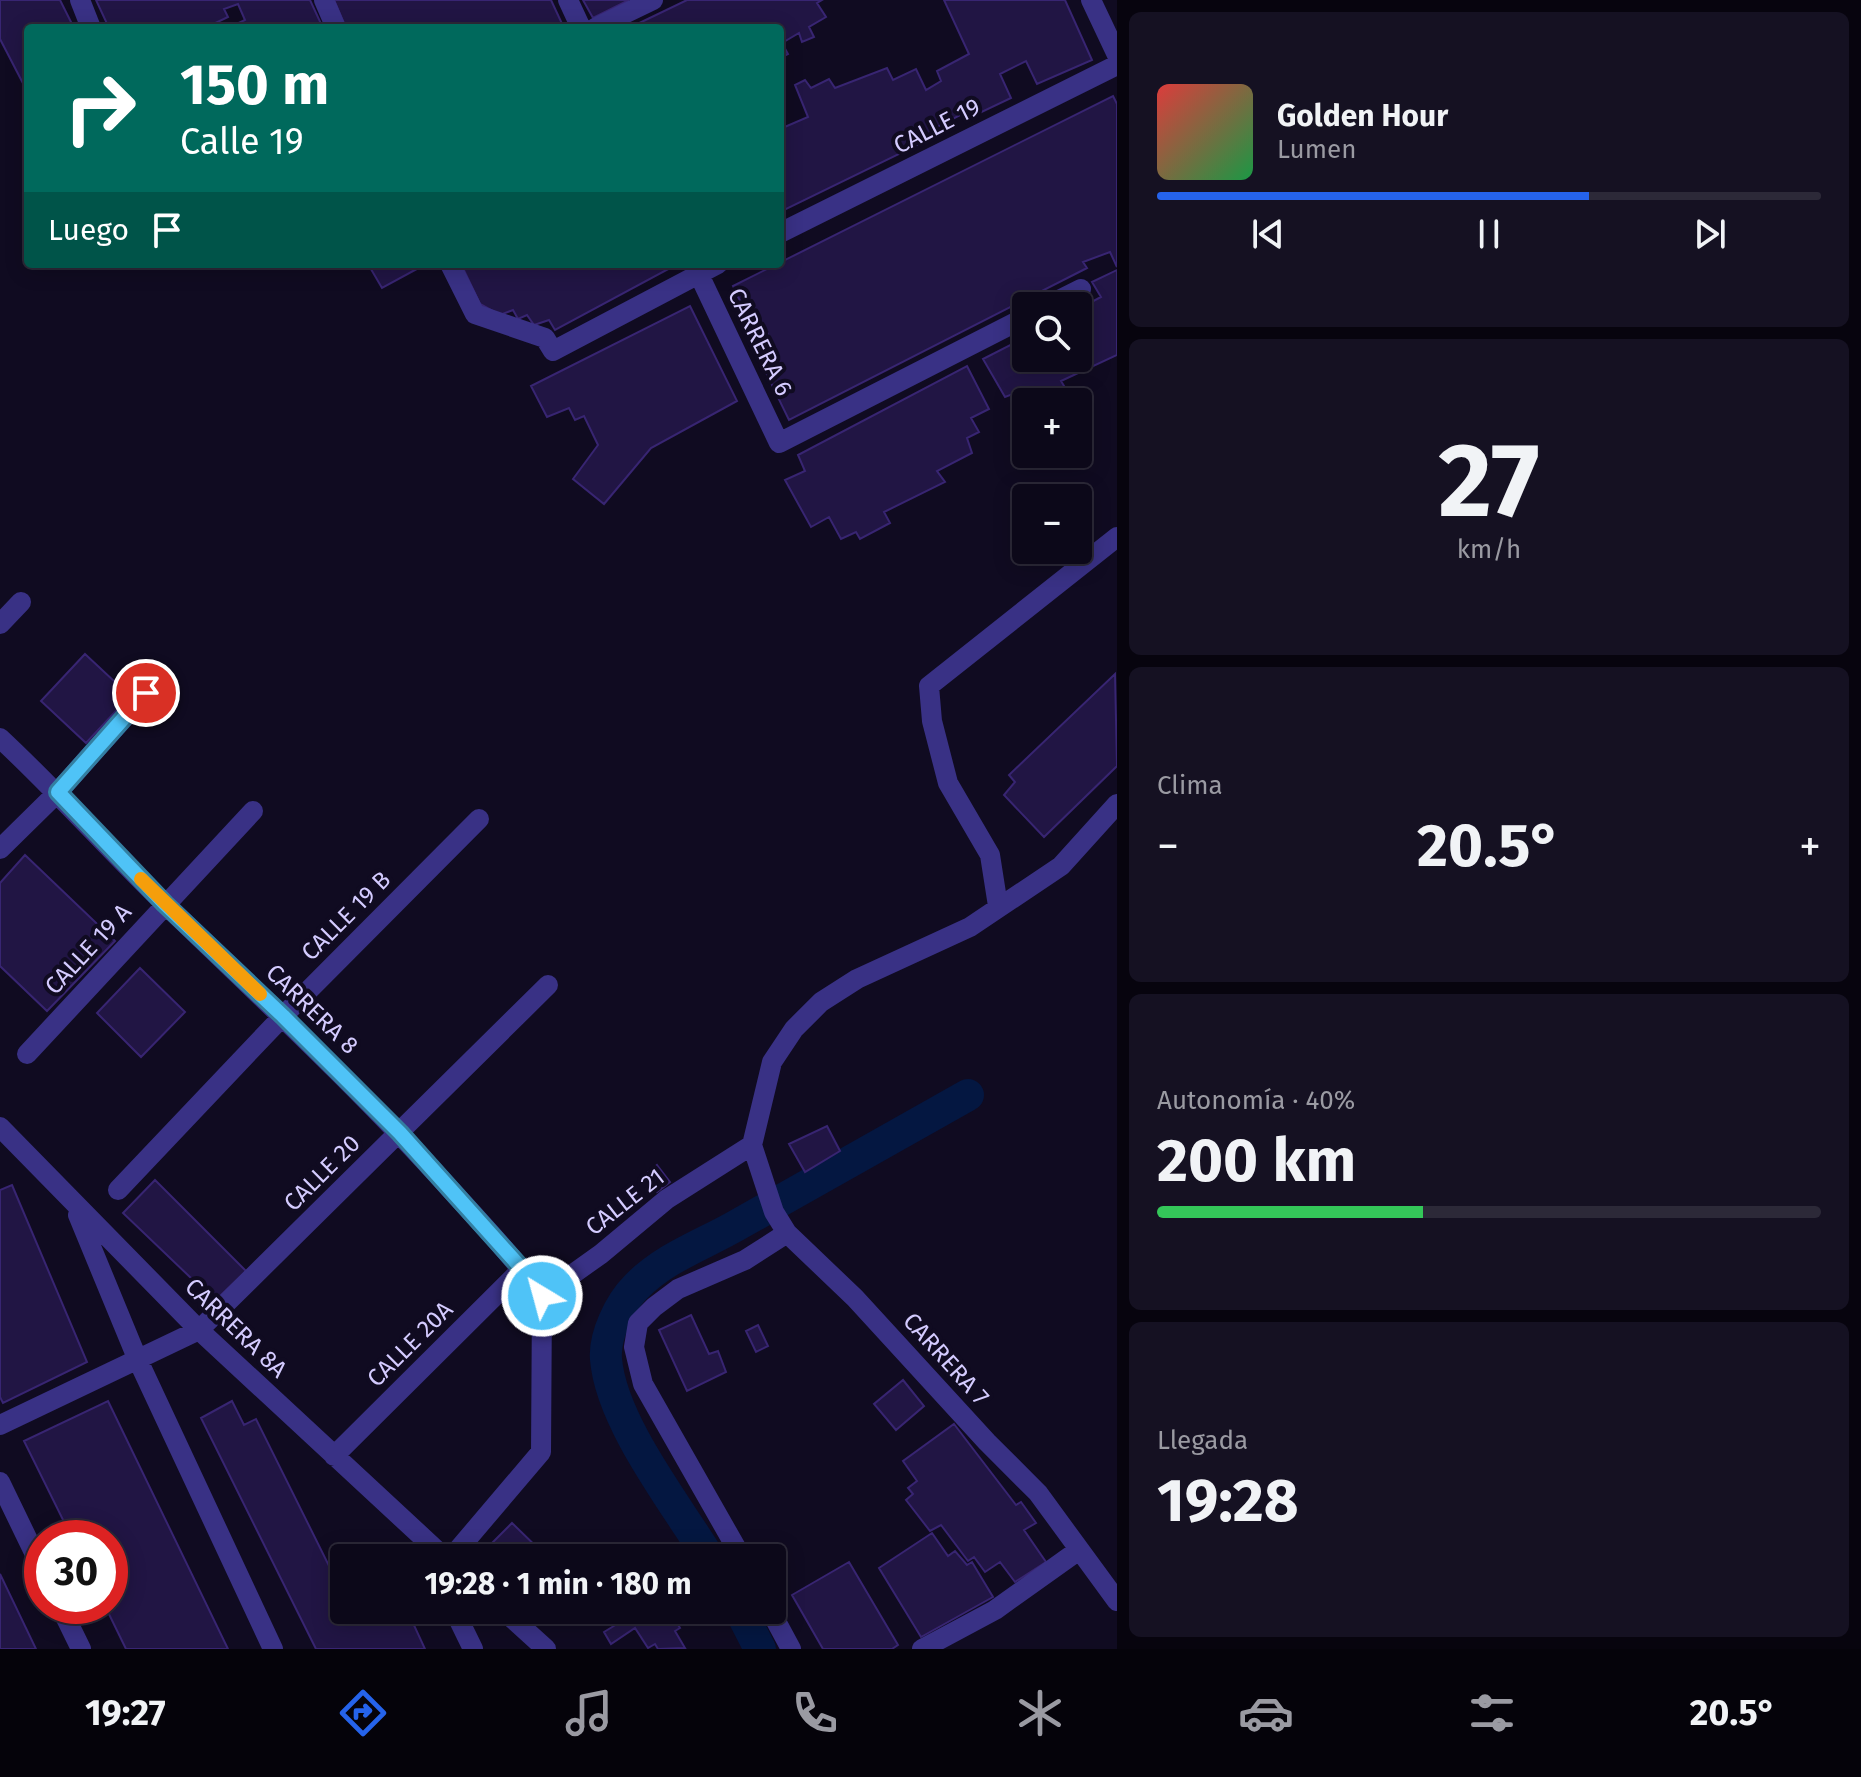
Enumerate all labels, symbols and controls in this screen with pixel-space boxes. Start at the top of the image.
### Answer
text: 150 m [180,52,329,119]
icon: right [48,56,152,160]
street label: CALLE 19 [889,92,985,160]
text: Golden Hour [1277,98,1448,134]
text: Calle 19 [180,120,304,164]
text: Lumen [1277,134,1356,165]
icon: arrive [145,208,189,252]
text: Luego [48,212,129,248]
icon: previous [1246,212,1290,256]
icon: pause [1467,212,1511,256]
icon: next [1688,212,1732,256]
street label: CARRERA 6 [722,284,798,400]
map controls [1012,292,1092,564]
button: search [1012,292,1092,372]
button: + [1012,388,1092,468]
text: 27 [1438,419,1540,544]
button: − [1012,484,1092,564]
text: km/h [1457,534,1521,565]
pin [112,659,180,727]
icon: arrive [124,671,168,715]
text: Clima [1157,770,1223,801]
text: 20.5° [1417,810,1561,882]
text: − [1157,820,1179,873]
text: + [1799,820,1821,873]
street label: CALLE 19 B [296,866,396,966]
street label: CALLE 19 A [39,898,137,1000]
street label: CARRERA 8 [260,958,364,1060]
text: Autonomía · 40% [1157,1085,1355,1116]
text: 200 km [1157,1125,1356,1197]
street label: CALLE 20 [278,1129,366,1217]
street label: CALLE 21 [580,1163,670,1241]
position arrow [500,1254,584,1338]
street label: CARRERA 8A [179,1273,293,1384]
street label: CALLE 20A [361,1295,459,1393]
street label: CARRERA 7 [897,1307,995,1411]
text: Llegada [1157,1425,1248,1456]
text: 19:28 [1157,1465,1299,1537]
speed limit sign: 30 [24,1520,128,1624]
text: 19:28 · 1 min · 180 m [424,1566,692,1602]
icon: directions [335,1685,391,1741]
icon: music [561,1685,617,1741]
icon: phone [787,1685,843,1741]
icon: climate [1012,1685,1068,1741]
icon: car [1238,1685,1294,1741]
icon: filters [1464,1685,1520,1741]
text: 19:27 [85,1691,165,1735]
text: 20.5° [1690,1691,1776,1735]

